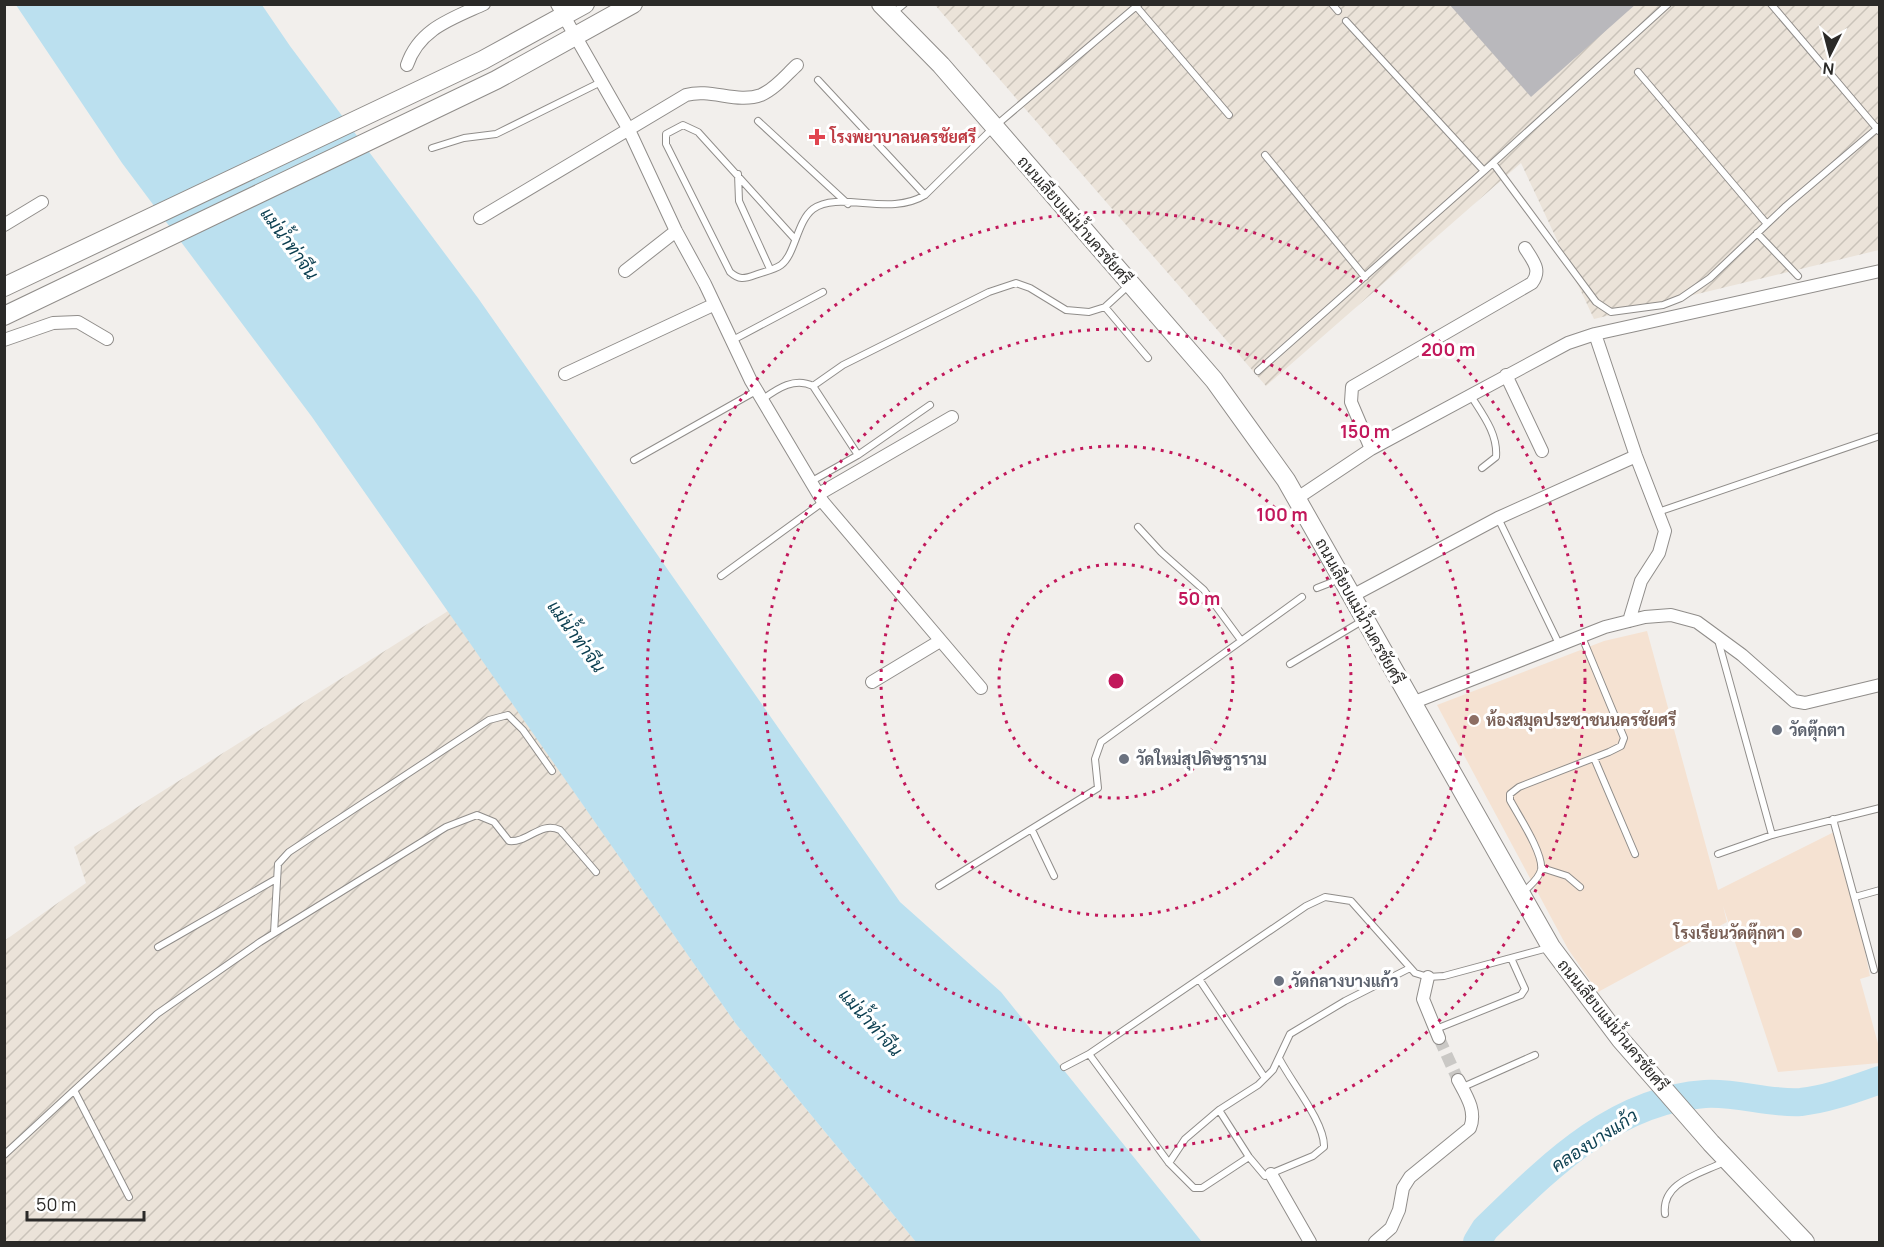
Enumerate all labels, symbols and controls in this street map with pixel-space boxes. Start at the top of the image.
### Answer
north arrow [1800,24,1860,84]
text: N [1822,57,1835,80]
place label: โรงพยาบาลนครชัยศรี [829,126,977,148]
marker: โรงพยาบาลนครชัยศรี [808,128,826,146]
street label: ถนนเลียบแม่น้ำนครชัยศรี [1013,149,1140,289]
water label: แม่น้ำท่าจีน [256,200,327,284]
text: 200 m [1421,337,1475,361]
text: 150 m [1340,419,1390,443]
text: 100 m [1256,502,1308,526]
street label: ถนนเลียบแม่น้ำนครชัยศรี [1311,532,1412,688]
text: 50 m [1178,586,1220,610]
water label: แม่น้ำท่าจีน [543,593,614,677]
centre of rings [1106,671,1126,691]
place label: ห้องสมุดประชาชนนครชัยศรี [1486,709,1677,732]
marker: ห้องสมุดประชาชนนครชัยศรี [1467,713,1481,727]
place label: วัดตุ๊กตา [1789,719,1845,742]
marker: วัดตุ๊กตา [1770,723,1784,737]
place label: วัดใหม่สุปดิษฐาราม [1136,748,1267,771]
marker: วัดใหม่สุปดิษฐาราม [1117,752,1131,766]
place label: โรงเรียนวัดตุ๊กตา [1673,922,1785,945]
marker: โรงเรียนวัดตุ๊กตา [1790,926,1804,940]
street label: ถนนเลียบแม่น้ำนครชัยศรี [1553,952,1676,1096]
place label: วัดกลางบางแก้ว [1291,970,1399,992]
marker: วัดกลางบางแก้ว [1272,974,1286,988]
water label: แม่น้ำท่าจีน [834,981,911,1062]
water label: คลองบางแก้ว [1546,1103,1642,1177]
scale bar [27,1184,144,1222]
text: 50 m [36,1192,76,1216]

